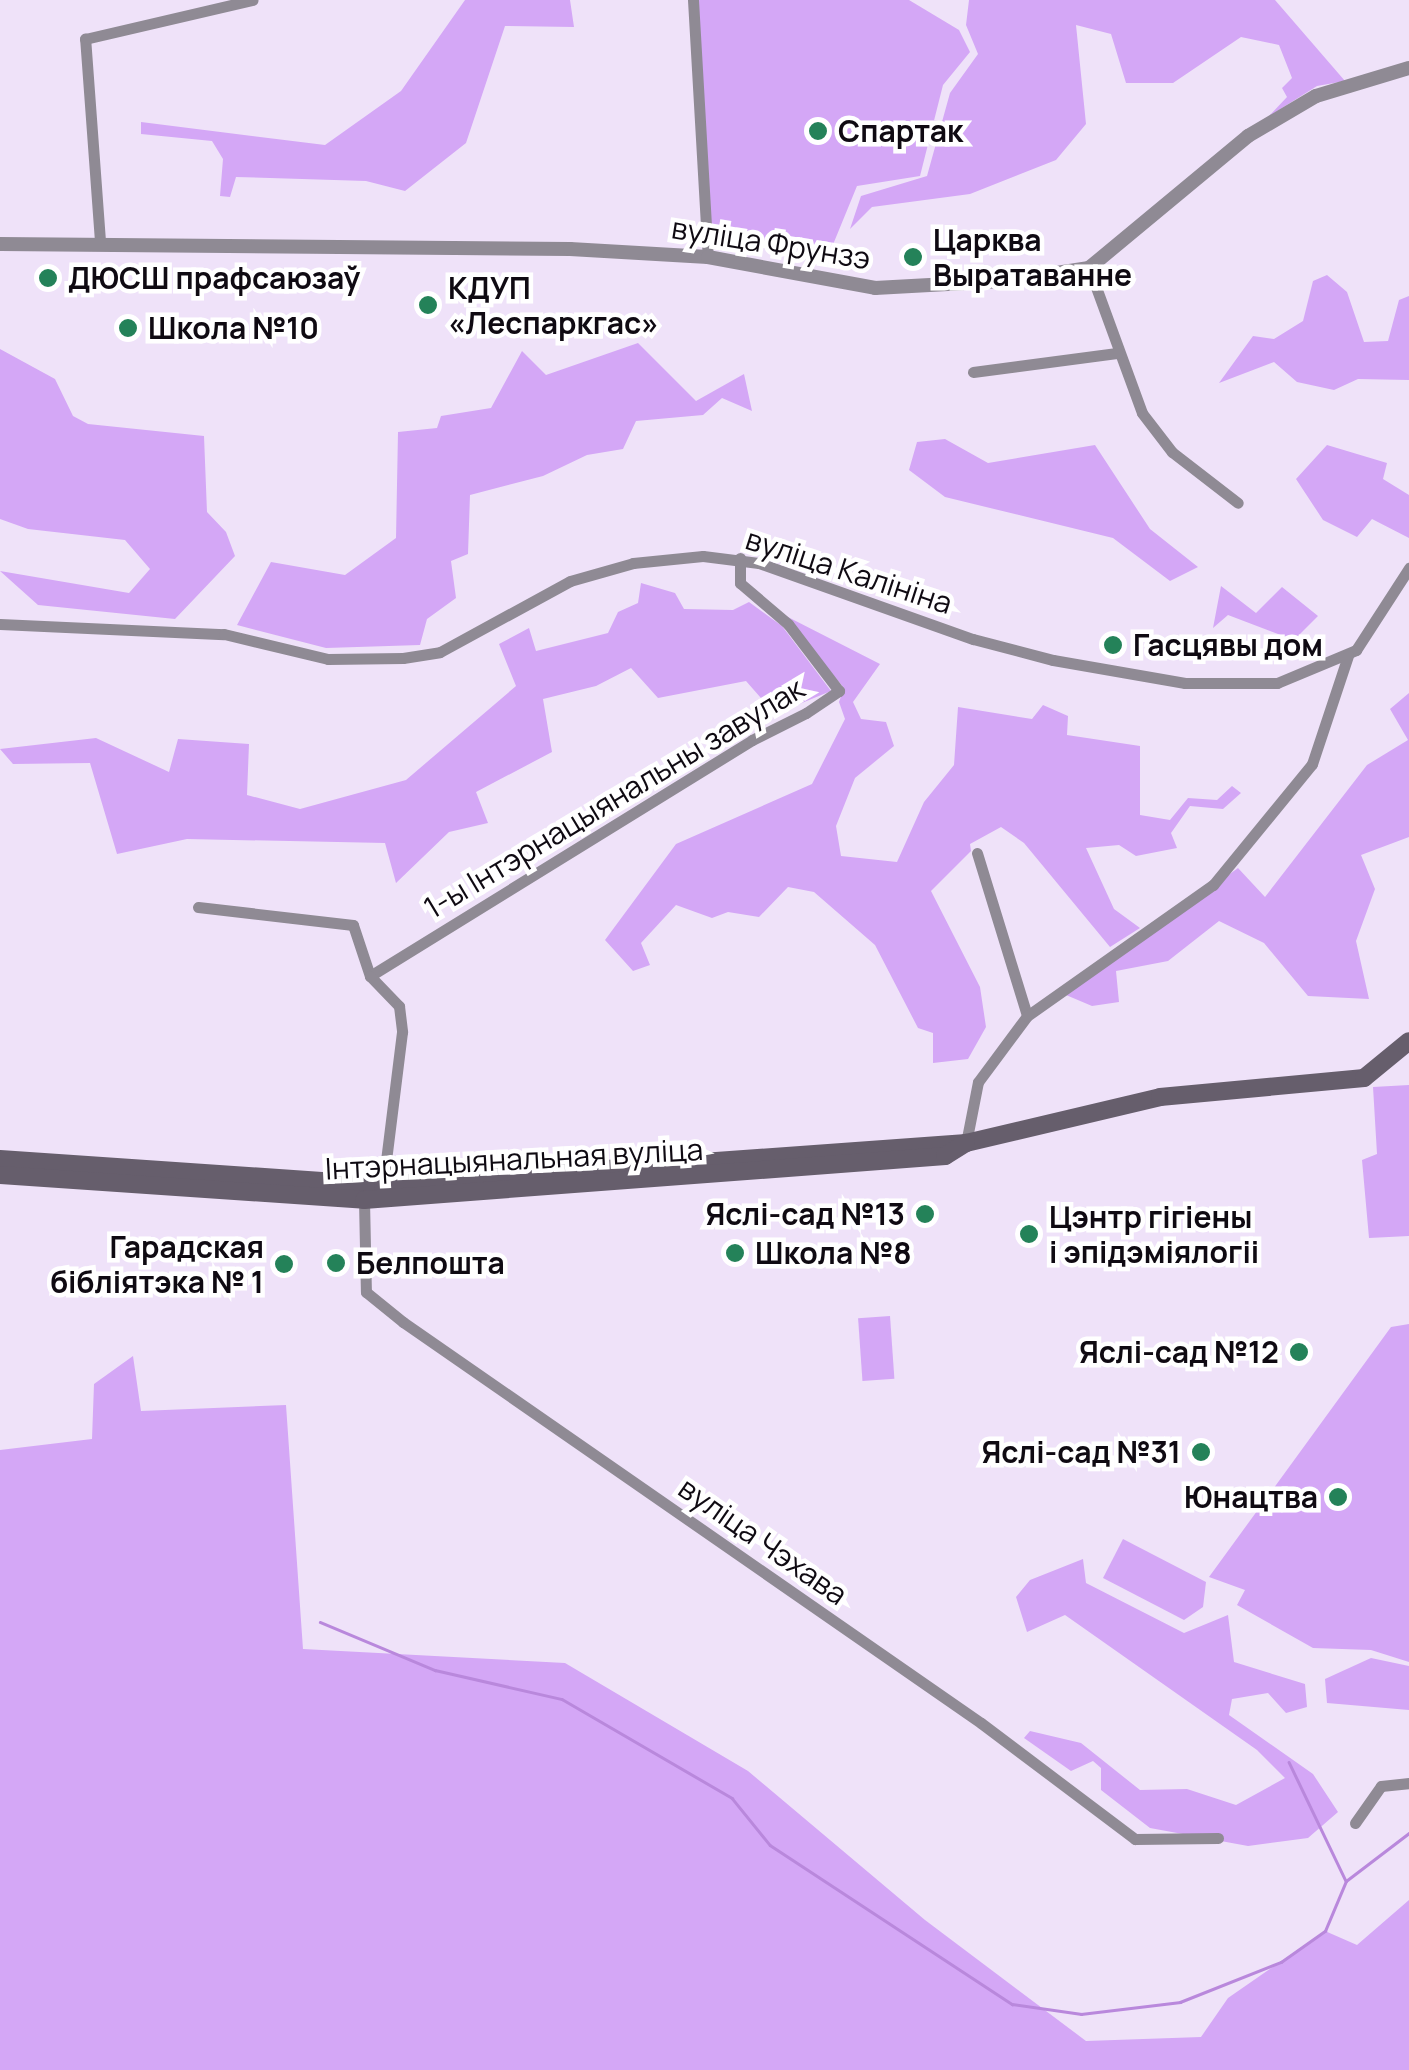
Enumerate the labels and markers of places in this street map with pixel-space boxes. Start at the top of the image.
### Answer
place label: Спартак [838,113,963,149]
marker: Спартак [807,120,829,142]
place label: Царква Выратаванне [933,222,1132,292]
marker: Царква Выратаванне [902,246,924,268]
place label: ДЮСШ прафсаюзаў [68,260,360,296]
marker: ДЮСШ прафсаюзаў [37,267,59,289]
place label: КДУП «Леспаркгас» [448,270,659,340]
marker: КДУП «Леспаркгас» [417,294,439,316]
place label: Школа №10 [148,310,319,346]
marker: Школа №10 [117,317,139,339]
place label: Гасцявы дом [1133,627,1323,663]
marker: Гасцявы дом [1102,634,1124,656]
place label: Яслі-сад №13 [705,1196,905,1232]
place label: Цэнтр гігіены і эпідэміялогіі [1049,1199,1259,1270]
marker: Яслі-сад №13 [914,1203,936,1225]
marker: Цэнтр гігіены і эпідэміялогіі [1018,1223,1040,1245]
place label: Гарадская бібліятэка № 1 [50,1229,264,1300]
place label: Школа №8 [755,1235,912,1271]
marker: Школа №8 [724,1242,746,1264]
place label: Белпошта [356,1245,505,1281]
marker: Белпошта [325,1252,347,1274]
marker: Гарадская бібліятэка № 1 [273,1253,295,1275]
place label: Яслі-сад №12 [1079,1334,1279,1370]
marker: Яслі-сад №12 [1288,1341,1310,1363]
place label: Яслі-сад №31 [981,1434,1181,1470]
marker: Яслі-сад №31 [1190,1441,1212,1463]
place label: Юнацтва [1184,1479,1318,1515]
marker: Юнацтва [1327,1486,1349,1508]

